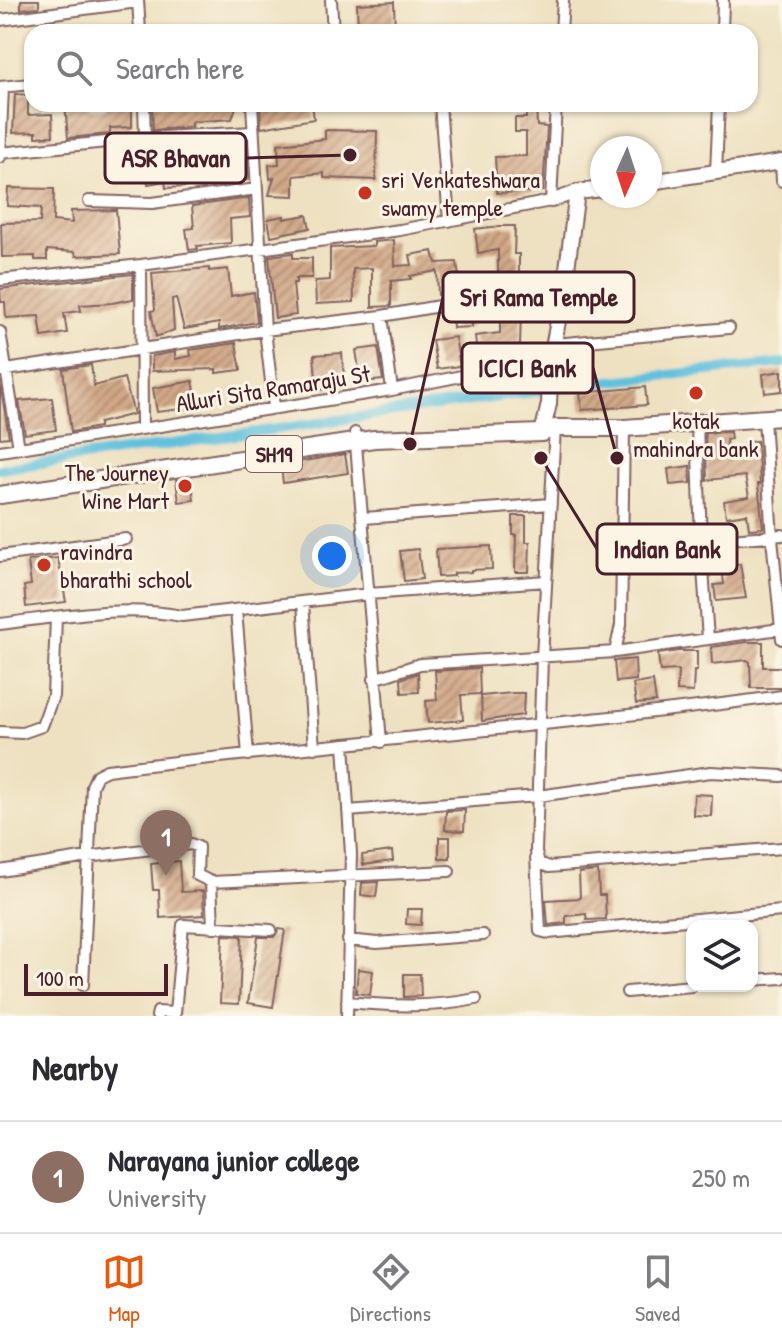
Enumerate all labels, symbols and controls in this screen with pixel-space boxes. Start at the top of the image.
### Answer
search box [24,24,758,112]
icon: search [52,46,96,90]
text: Search here [116,48,244,88]
callout: ASR Bhavan [105,133,246,183]
north arrow [590,136,662,208]
text: ASR Bhavan [121,140,231,175]
place label: sri Venkateshwara swamy temple [381,163,540,223]
marker: sri Venkateshwara swamy temple [356,184,374,202]
callout: Sri Rama Temple [443,272,634,322]
text: Sri Rama Temple [460,279,619,315]
callout: ICICI Bank [462,343,593,393]
text: ICICI Bank [478,350,577,385]
street label: Alluri Sita Ramaraju St [174,357,373,419]
marker: kotak mahindra bank [687,384,705,402]
place label: kotak mahindra bank [633,404,759,464]
road number: SH19 [246,436,302,472]
place label: The Journey Wine Mart [65,456,170,516]
marker: The Journey Wine Mart [176,477,194,495]
callout: Indian Bank [597,524,737,574]
text: Indian Bank [613,531,721,566]
place label: ravindra bharathi school [60,535,192,595]
your location [312,536,352,576]
marker: ravindra bharathi school [35,556,53,574]
pin: 1 [140,810,192,876]
map controls [686,920,758,992]
button: layers [686,920,758,992]
scale bar [24,960,168,996]
text: 100 m [36,963,84,993]
text: Nearby [32,1045,118,1091]
text: Narayana junior college [108,1140,359,1180]
text: 1 [53,1160,63,1195]
text: 250 m [692,1160,750,1195]
text: University [108,1180,206,1215]
tab: Map [102,1250,146,1328]
tab: Directions [350,1250,431,1328]
tab: Saved [635,1250,680,1328]

